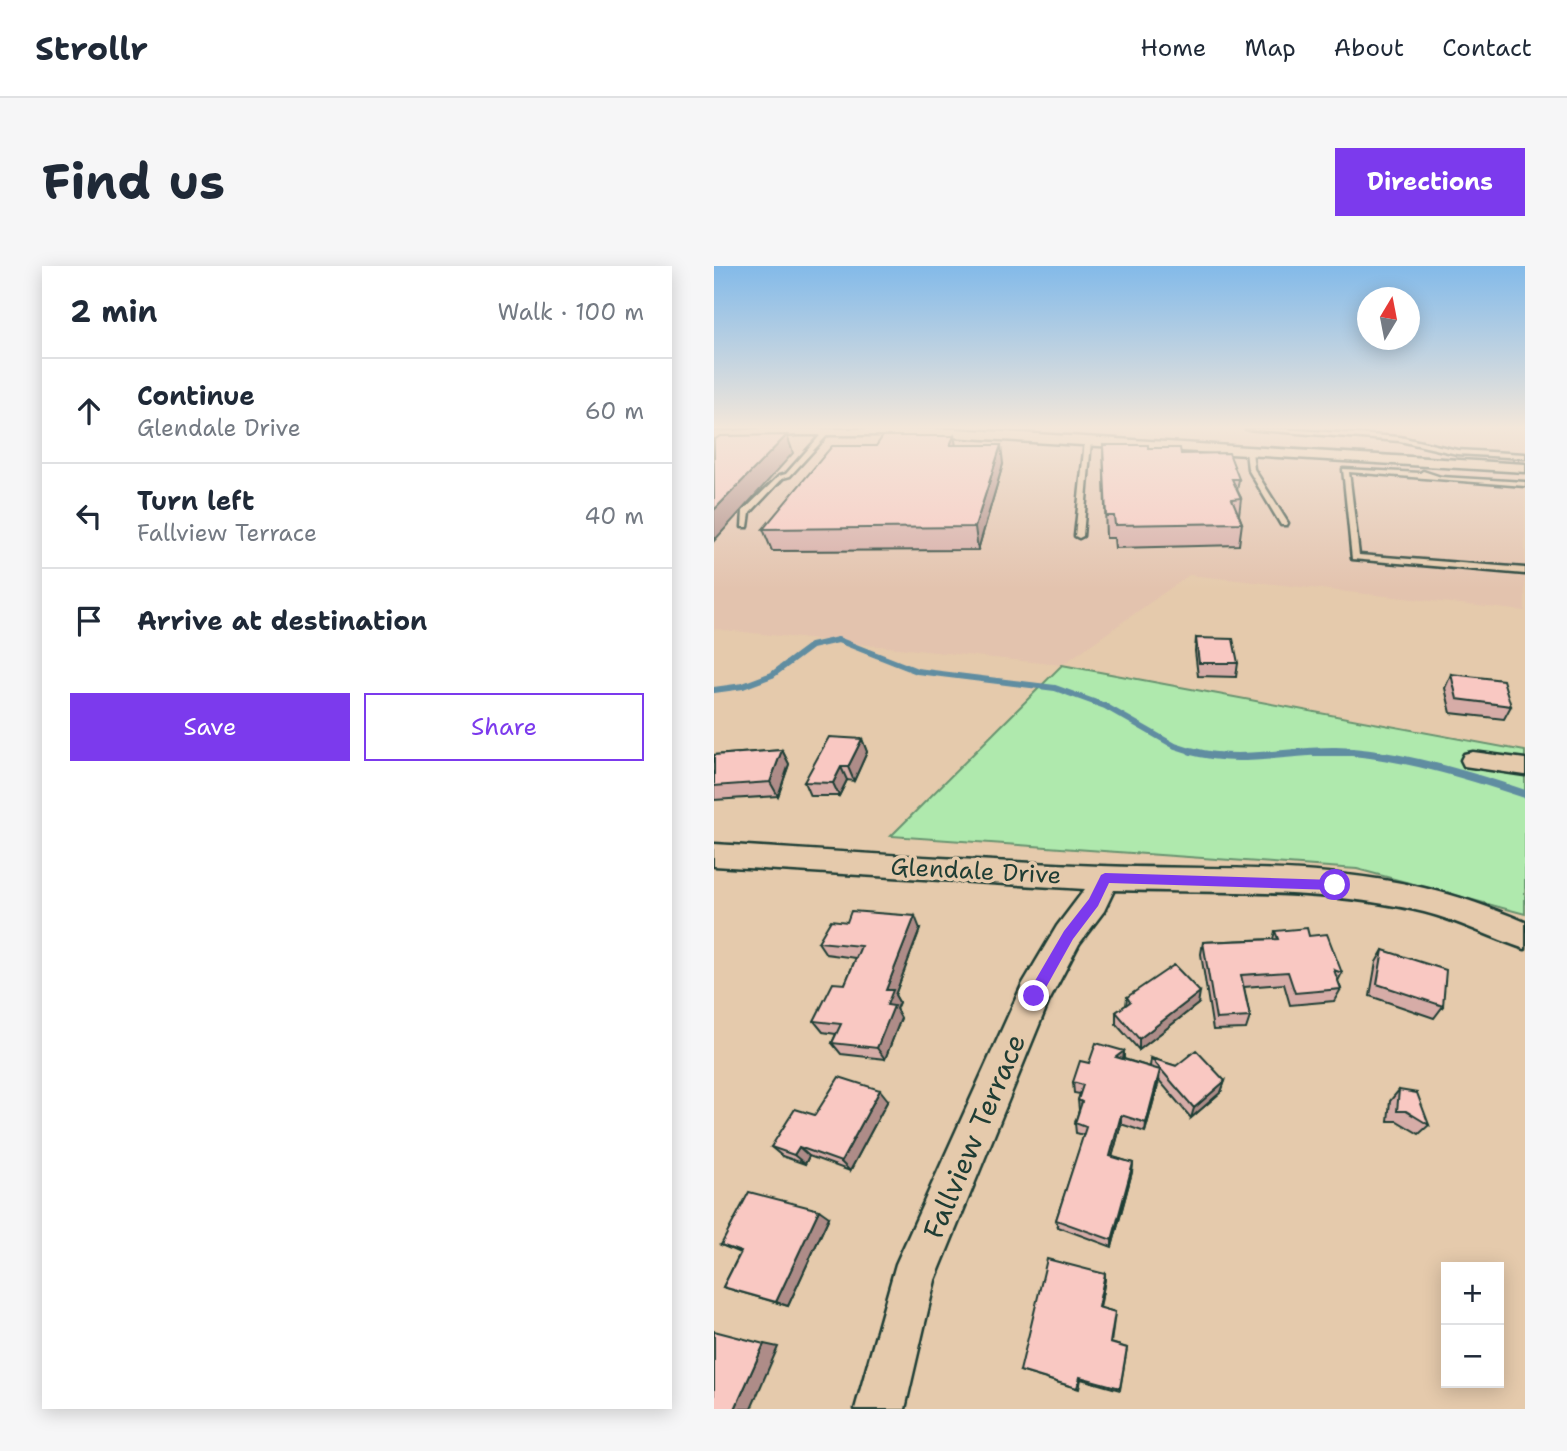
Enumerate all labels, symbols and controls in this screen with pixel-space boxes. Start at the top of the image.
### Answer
text: Strollr [35,26,148,71]
text: Home [1140,32,1206,64]
text: Map [1244,32,1296,64]
text: About [1334,32,1404,64]
text: Contact [1442,32,1532,64]
button: Directions [1335,148,1525,216]
text: Find us [42,149,225,215]
north arrow [1357,287,1420,350]
text: 2 min [70,291,157,332]
text: Walk · 100 m [498,297,644,327]
text: Continue [137,378,255,413]
icon: ahead [70,392,108,430]
text: 60 m [585,396,644,426]
text: Glendale Drive [137,413,301,443]
text: Turn left [137,483,254,518]
icon: left [70,497,108,535]
text: 40 m [584,501,644,531]
text: Fallview Terrace [137,518,317,548]
icon: arrive [70,602,108,640]
text: Arrive at destination [137,603,427,638]
button: Save [70,693,350,761]
button: Share [364,693,644,761]
street label: Glendale Drive [890,851,1062,891]
route start [1319,869,1350,900]
route end [1018,980,1049,1011]
street label: Fallview Terrace [914,1028,1034,1244]
map controls [1441,1262,1504,1388]
button: + [1441,1262,1504,1325]
button: − [1441,1325,1504,1388]

